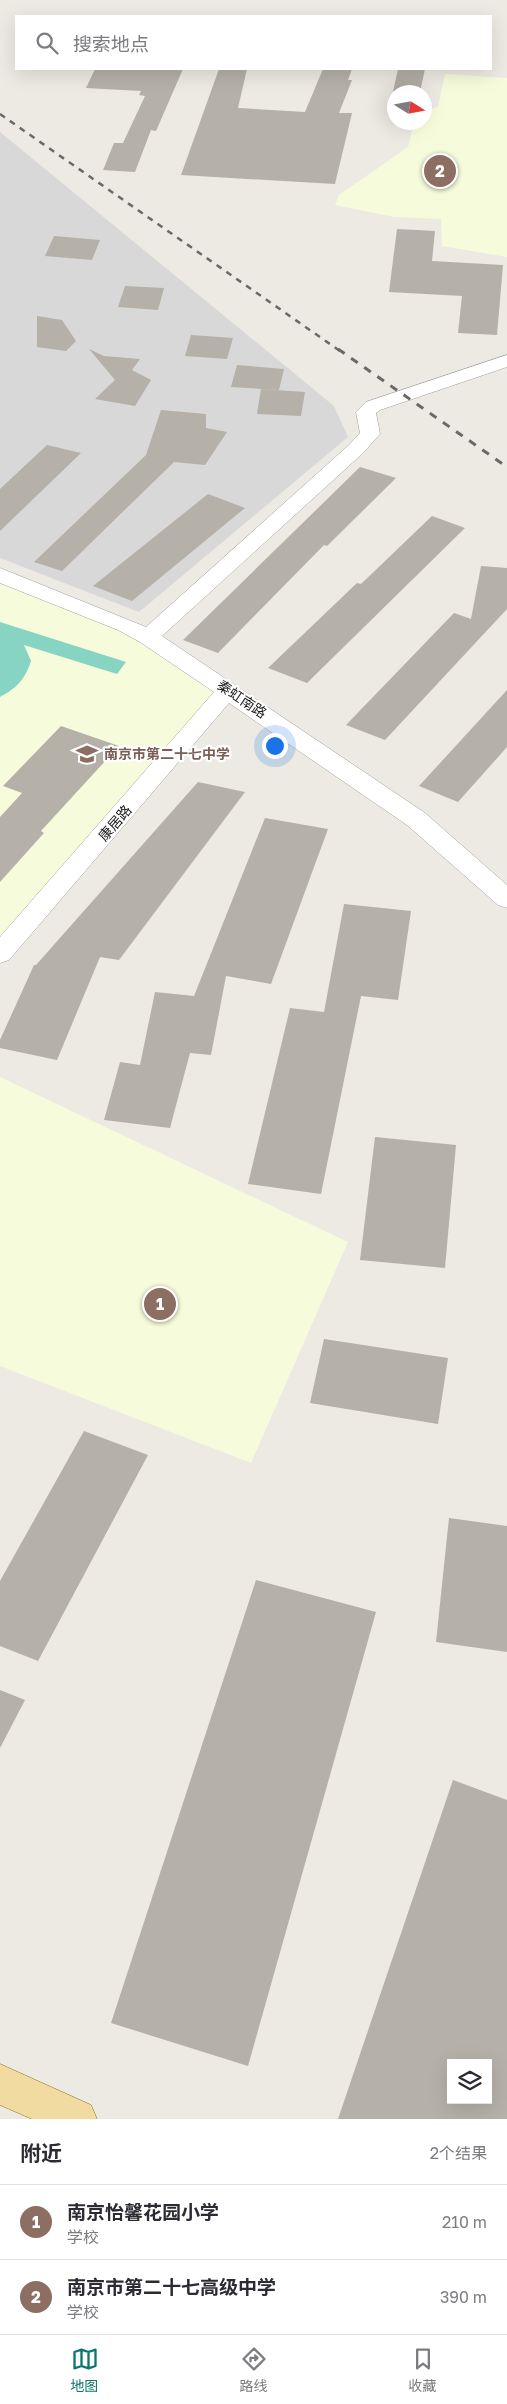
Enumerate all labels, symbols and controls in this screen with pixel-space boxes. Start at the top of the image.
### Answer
search box [15,15,492,70]
icon: search [33,29,61,57]
text: 搜索地点 [73,32,149,55]
north arrow [387,85,432,130]
pin: 2 [424,152,456,190]
street label: 秦虹南路 [214,676,270,721]
your location [262,733,288,759]
school or university icon: 南京市第二十七中学 [74,741,100,767]
place label: 南京市第二十七中学 [104,745,230,762]
street label: 康居路 [94,801,135,844]
pin: 1 [144,1285,176,1323]
map controls [447,2059,492,2104]
button: layers [447,2059,492,2104]
text: 附近 [20,2140,62,2166]
text: 2个结果 [430,2143,487,2163]
text: 南京怡馨花园小学 [67,2200,219,2223]
text: 1 [32,2212,40,2232]
text: 210 m [442,2212,487,2232]
text: 学校 [67,2227,99,2247]
text: 南京市第二十七高级中学 [67,2275,276,2298]
text: 2 [31,2287,41,2307]
text: 390 m [440,2287,487,2307]
text: 学校 [67,2302,99,2322]
tab: 地图 [71,2345,99,2395]
tab: 路线 [240,2345,268,2395]
tab: 收藏 [409,2345,437,2395]

